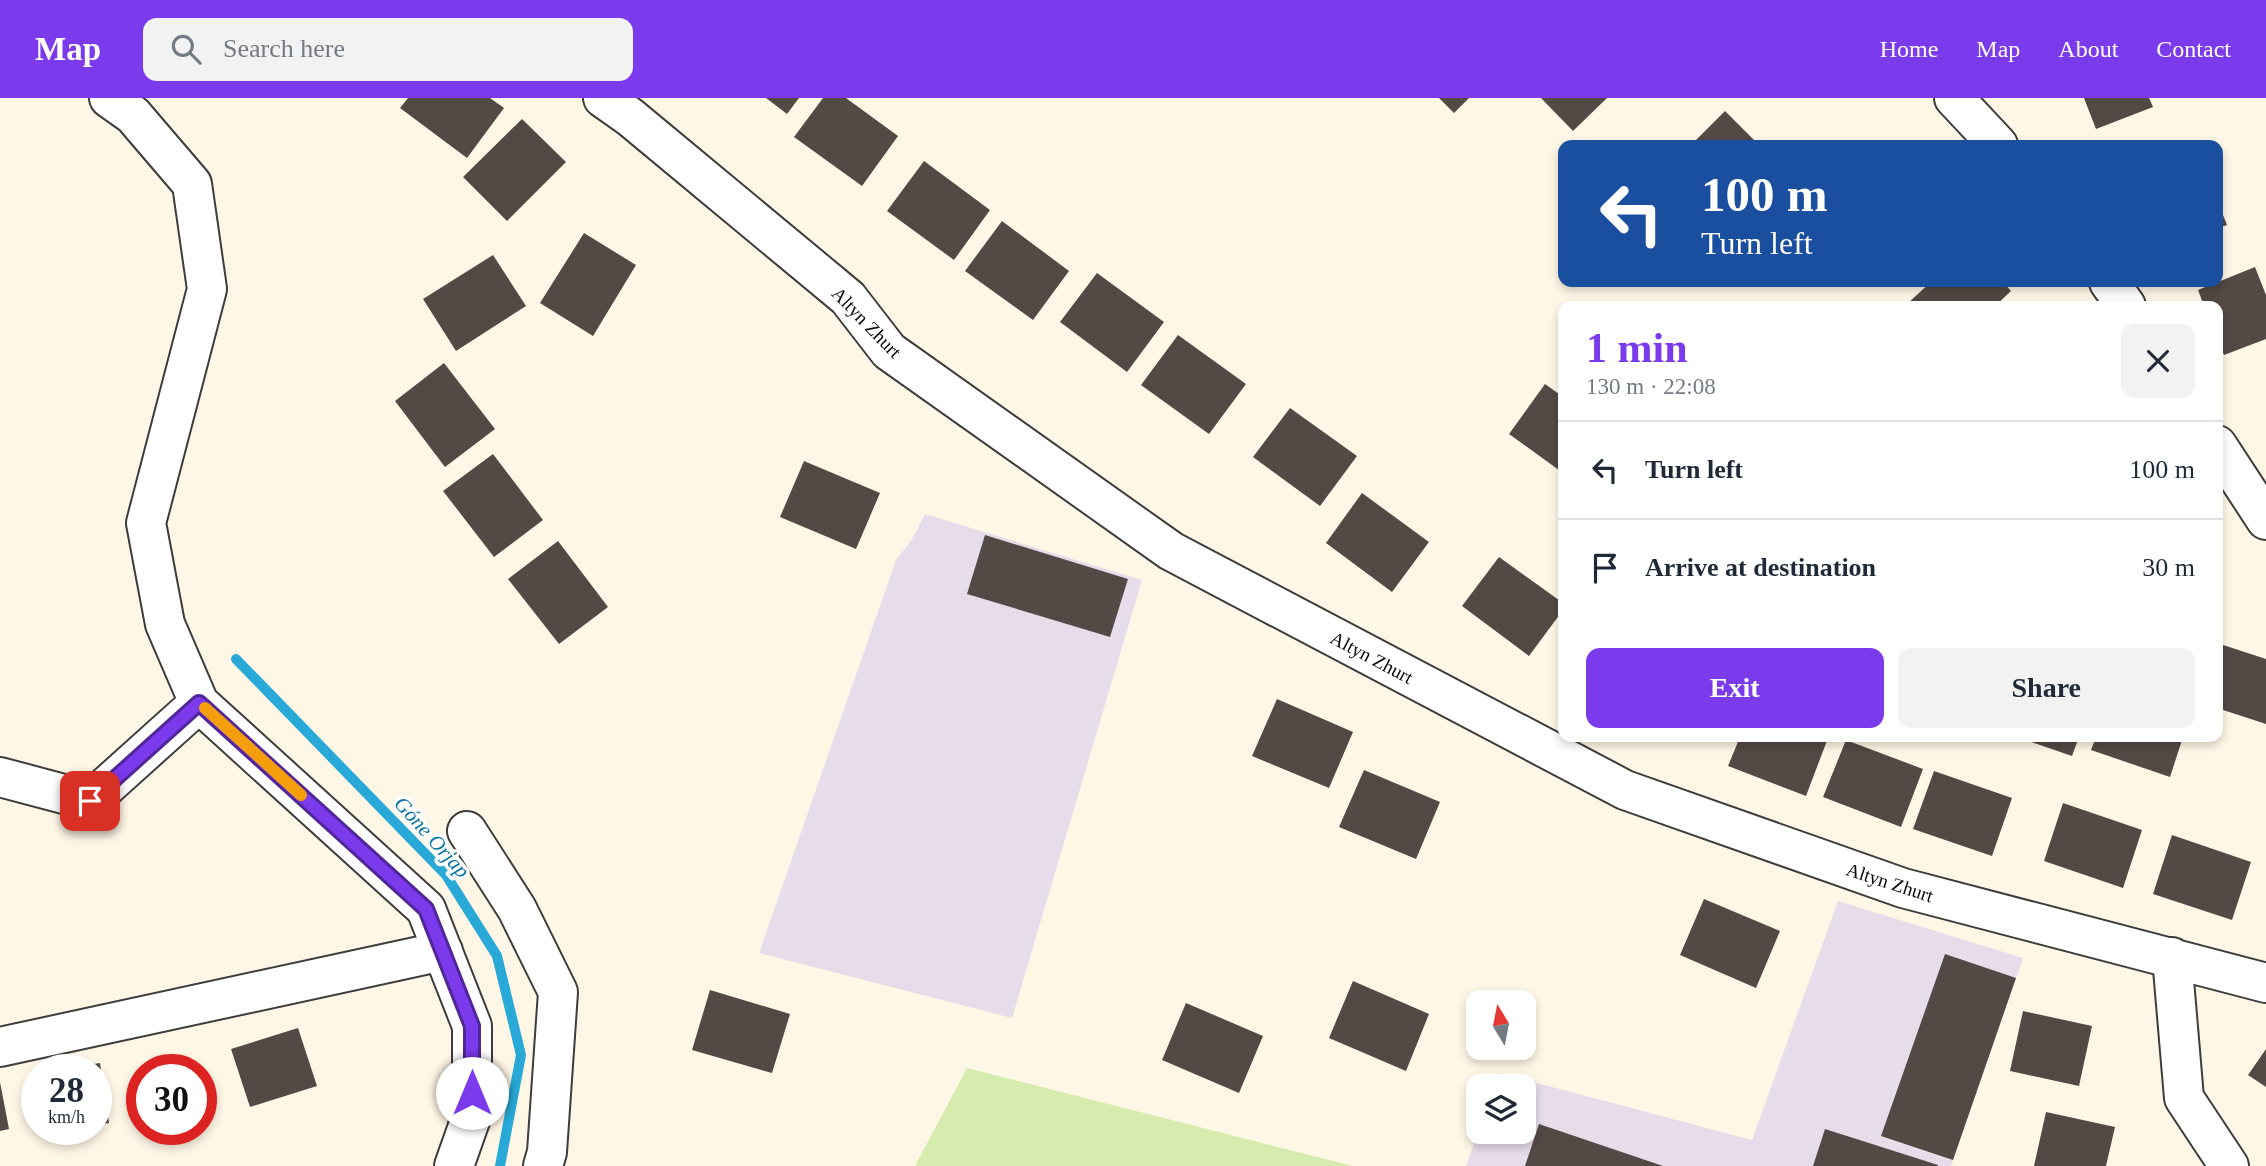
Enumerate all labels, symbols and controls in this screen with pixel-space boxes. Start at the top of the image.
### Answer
search box [143,18,633,81]
icon: search [167,30,205,68]
text: Map [35,31,101,67]
text: Search here [223,34,345,63]
text: Home [1880,36,1938,62]
text: Map [1976,36,2020,62]
text: About [2058,36,2118,62]
text: Contact [2156,36,2231,62]
text: 100 m [1701,167,1828,222]
icon: left [1586,168,1677,259]
text: Turn left [1701,225,1813,261]
street label: Altyn Zhurt [828,283,906,363]
button: close [2121,324,2195,398]
text: 1 min [1586,325,1688,371]
text: 130 m · 22:08 [1586,374,1716,399]
icon: left [1586,451,1624,489]
text: Turn left [1645,455,1743,484]
text: 100 m [2129,455,2195,484]
icon: arrive [1586,549,1624,587]
text: Arrive at destination [1645,553,1876,582]
text: 30 m [2142,553,2195,582]
street label: Altyn Zhurt [1327,627,1417,688]
button: Exit [1586,648,1884,728]
button: Share [1898,648,2195,728]
pin [60,771,120,831]
icon: arrive [71,782,109,820]
water label: Góne Orjap [389,791,475,883]
street label: Altyn Zhurt [1844,859,1937,907]
north arrow [1466,990,1536,1060]
map controls [1466,990,1536,1144]
speed limit sign: 30 [126,1054,217,1145]
position arrow [435,1056,509,1130]
text: 28 [49,1071,84,1110]
button: layers [1466,1074,1536,1144]
text: km/h [48,1107,85,1127]

